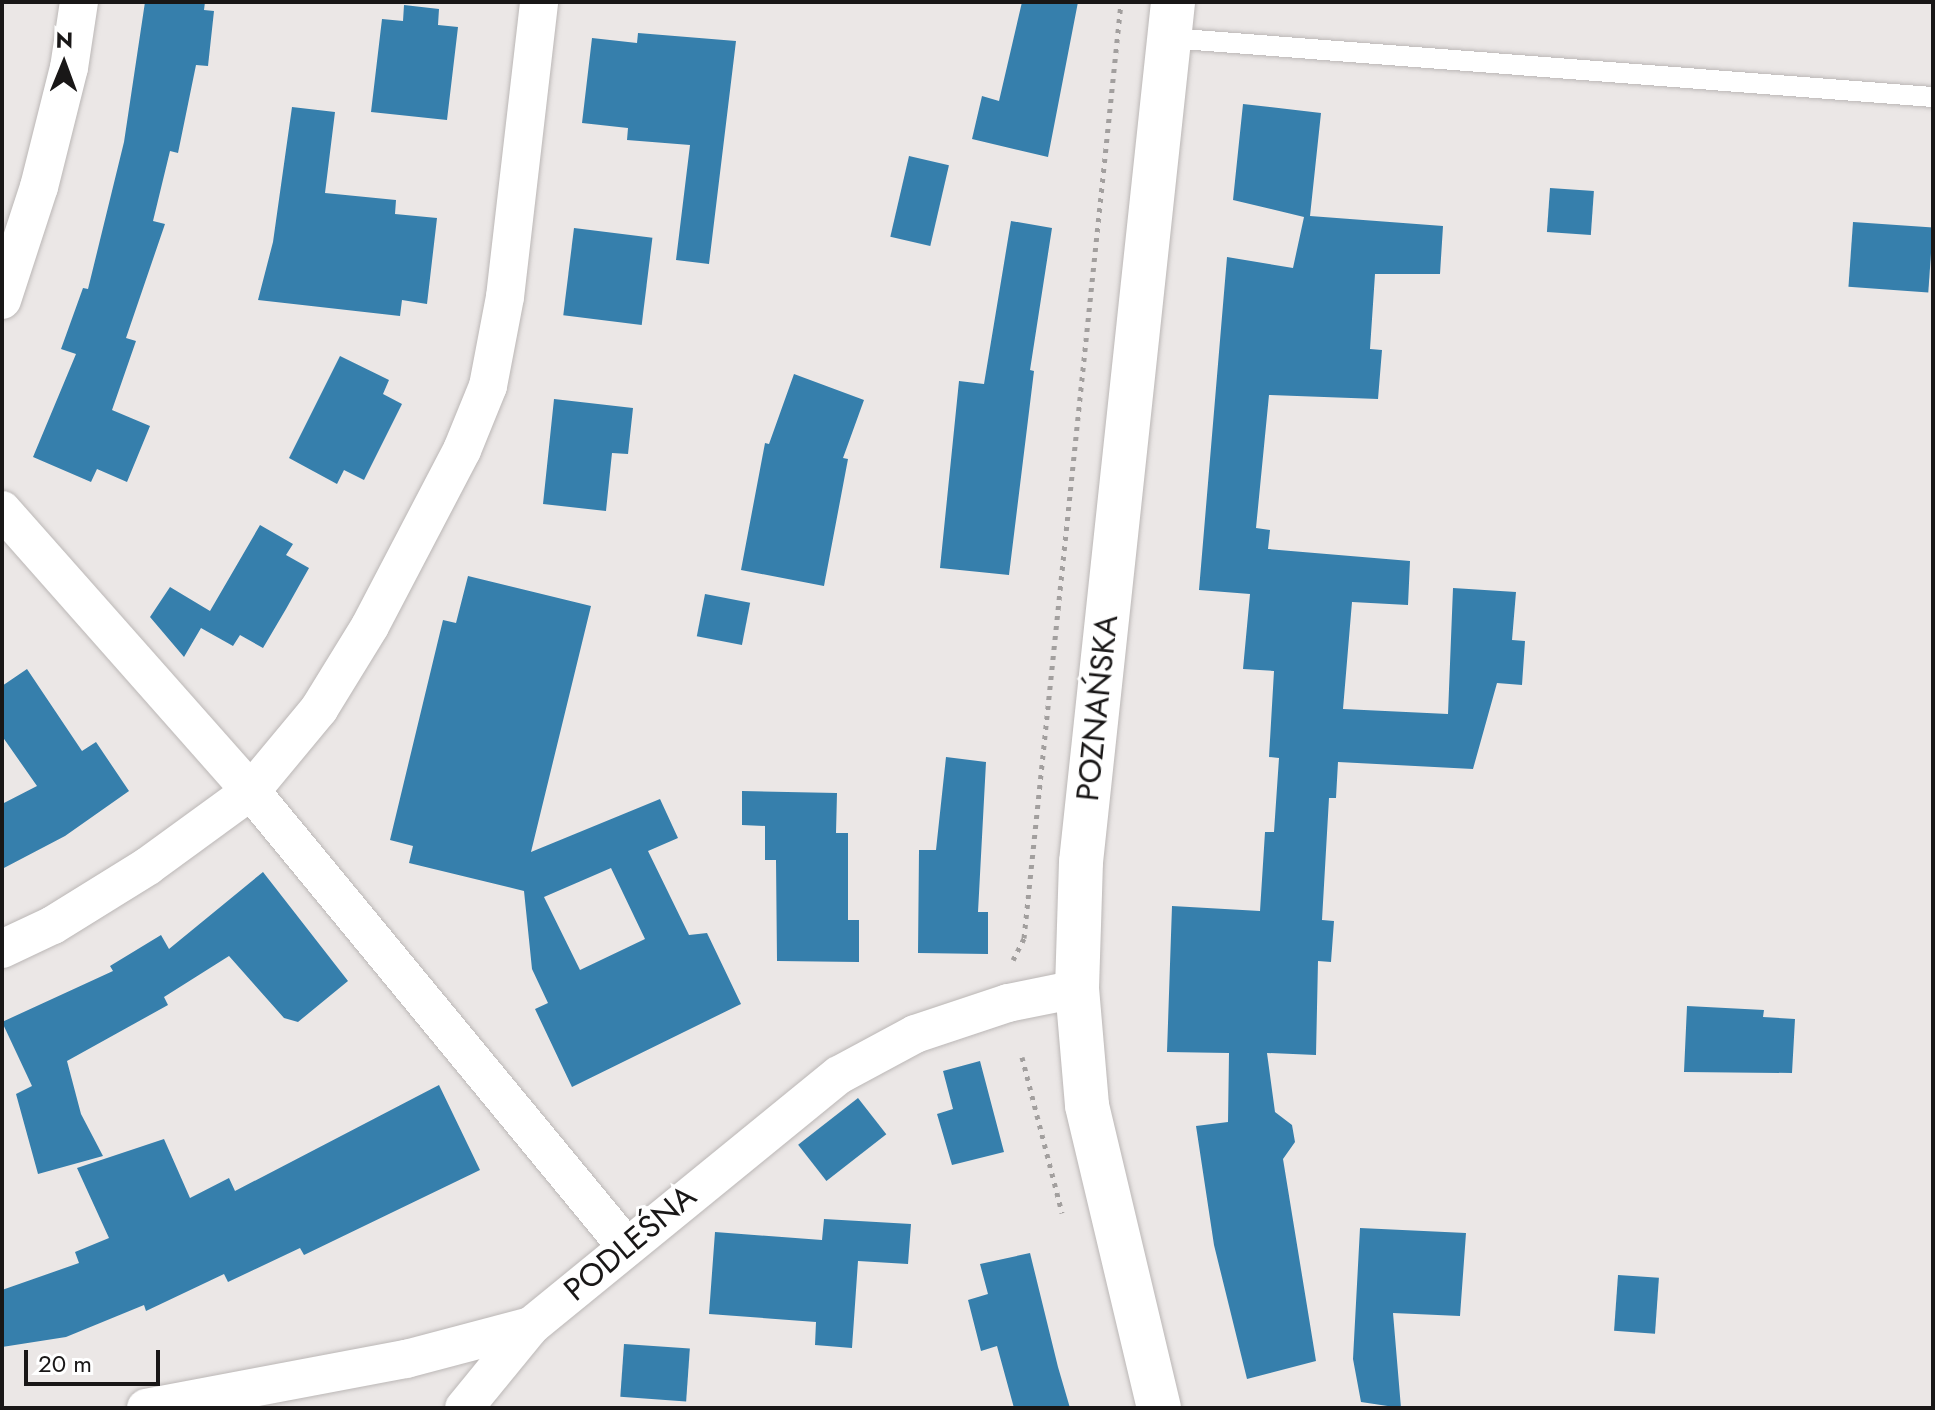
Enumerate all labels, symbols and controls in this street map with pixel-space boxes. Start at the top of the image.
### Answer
north arrow [24,24,104,104]
text: N [55,24,73,56]
street label: POZNAŃSKA [1068,613,1126,803]
street label: PODLEŚNA [556,1177,704,1309]
scale bar [28,1334,164,1384]
text: 20 m [38,1346,92,1381]

